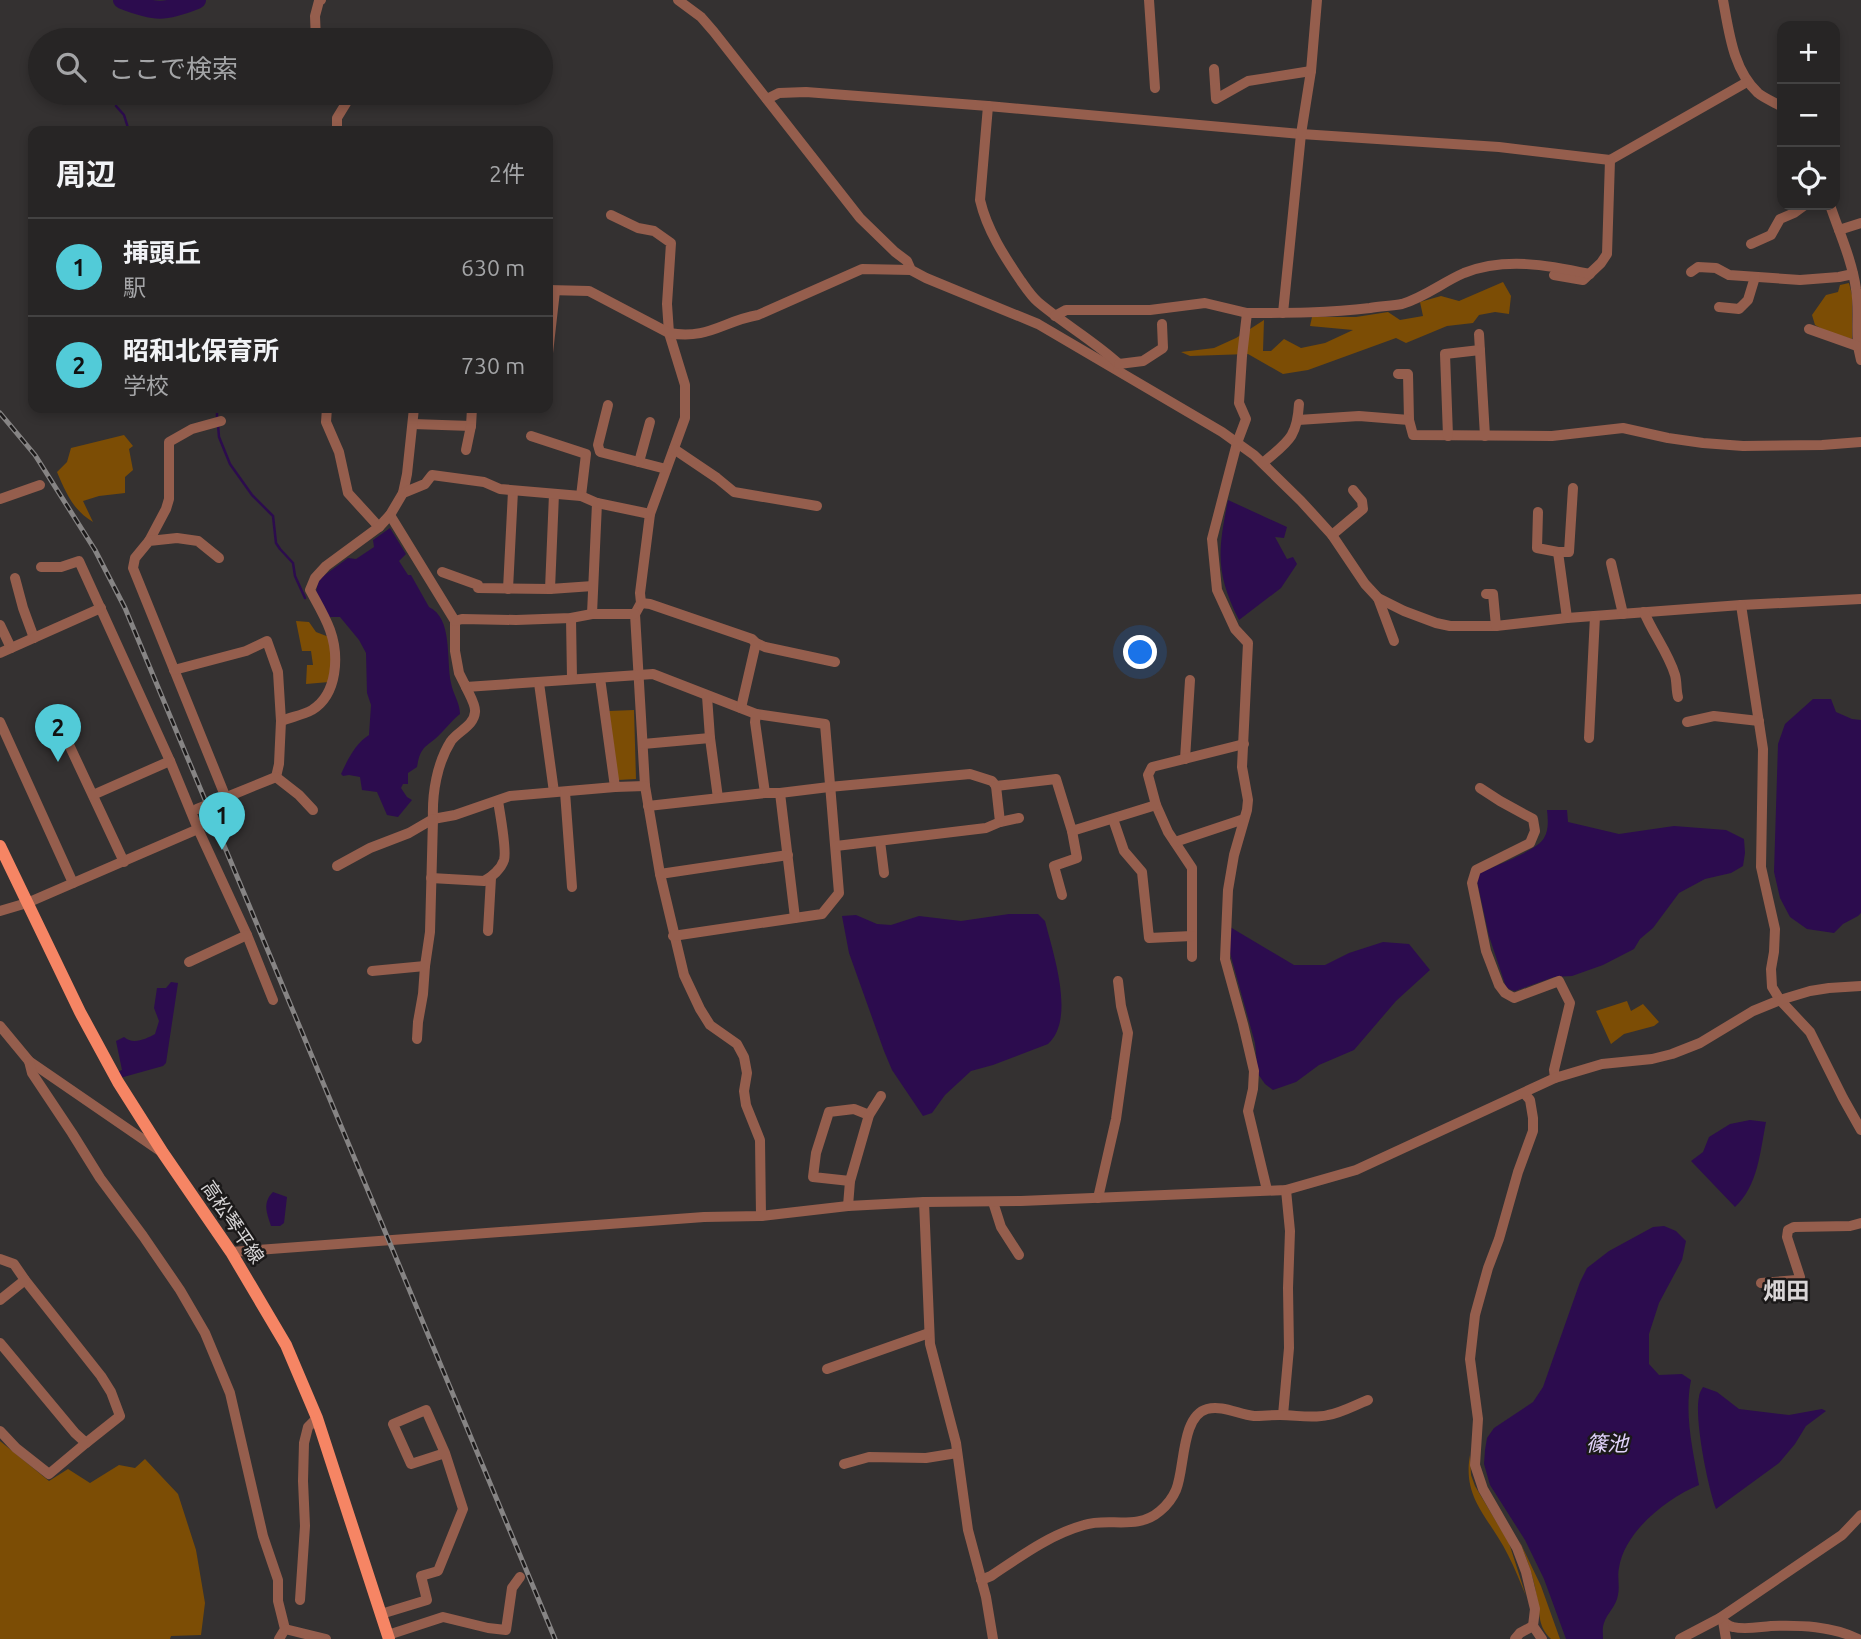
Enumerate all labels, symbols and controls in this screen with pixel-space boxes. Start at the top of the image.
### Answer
map controls [1777,21,1840,210]
button: + [1777,21,1840,84]
search box [28,28,553,105]
icon: search [52,48,90,86]
text: ここで検索 [108,54,238,83]
button: − [1777,84,1840,147]
button: locate [1777,147,1840,210]
text: 周辺 [56,157,116,191]
text: 2件 [489,161,525,186]
text: 挿頭丘 [123,238,201,267]
text: 1 [73,255,85,280]
text: 630 m [461,255,525,280]
text: 駅 [123,275,146,300]
text: 昭和北保育所 [123,336,279,365]
text: 2 [73,353,85,378]
text: 730 m [461,353,525,378]
text: 学校 [123,373,169,398]
your location [1123,635,1157,669]
pin: 2 [35,704,81,762]
pin: 1 [199,792,245,850]
street label: 高松琴平線 [197,1176,269,1268]
district label: 畑田 [1763,1278,1809,1303]
water label: 篠池 [1586,1431,1630,1455]

